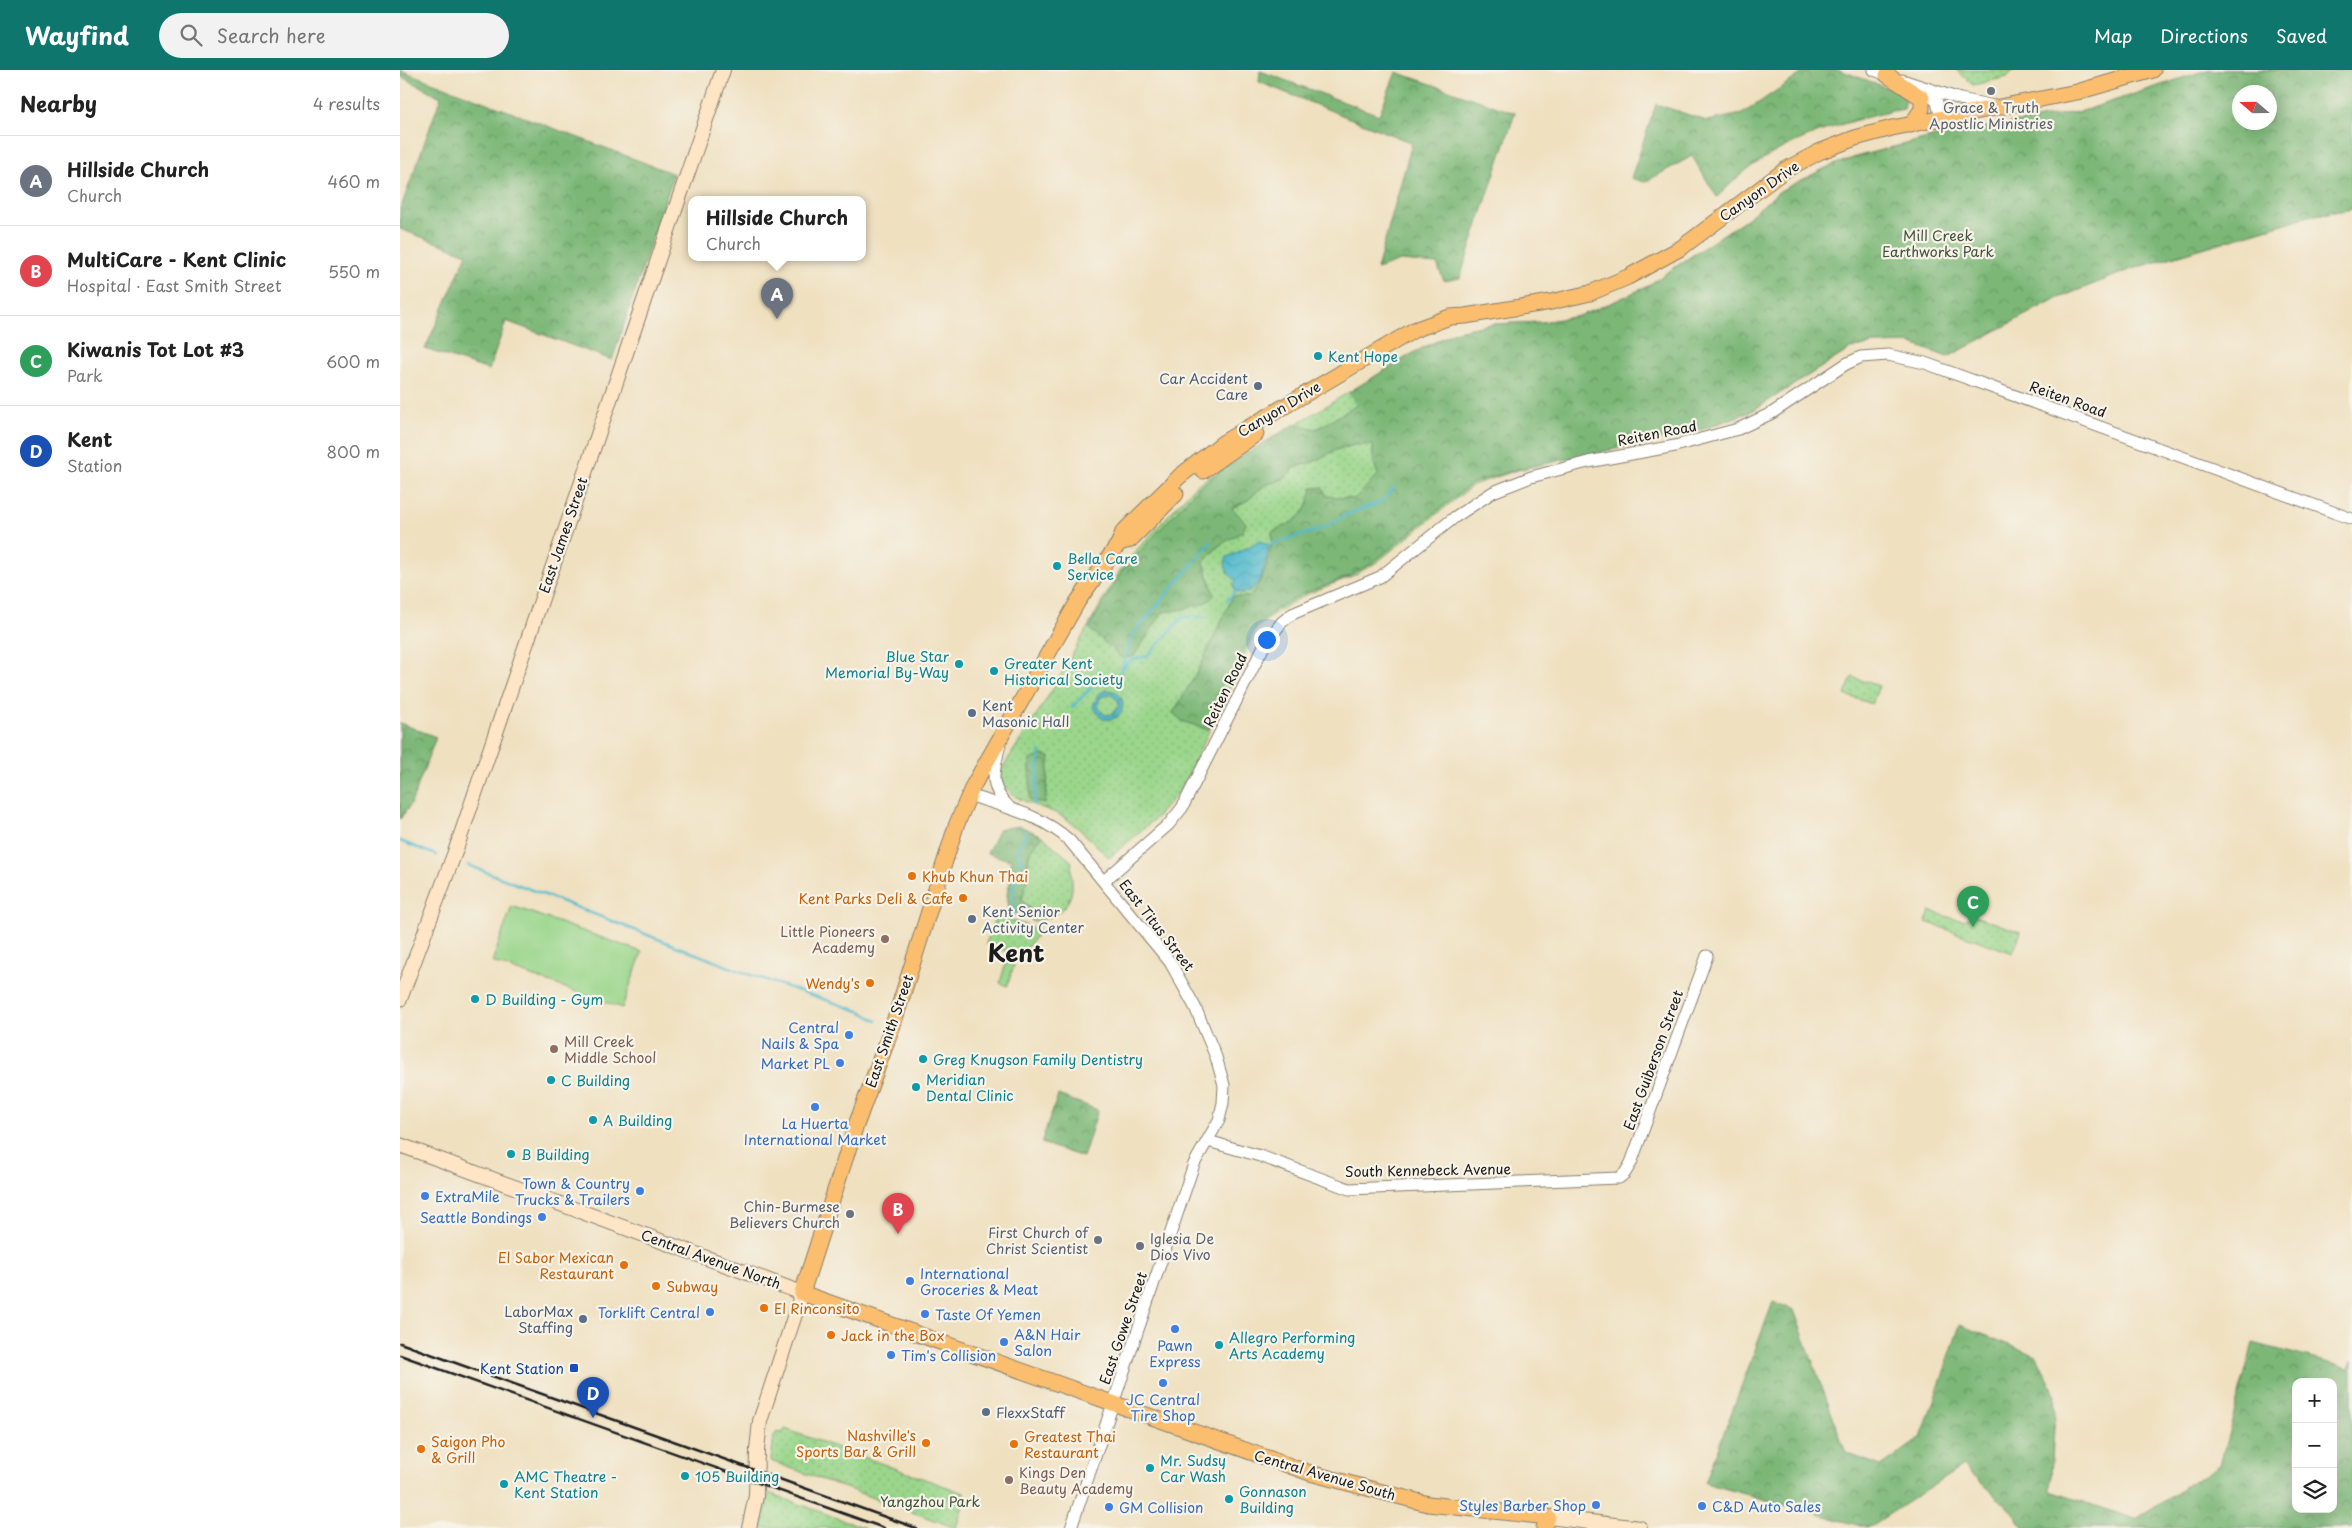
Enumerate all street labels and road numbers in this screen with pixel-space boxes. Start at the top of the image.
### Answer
street label: Canyon Drive [1715,156,1803,226]
street label: Reiten Road [2027,375,2109,423]
street label: Canyon Drive [1234,376,1324,442]
street label: Reiten Road [1616,415,1698,451]
street label: East James Street [533,474,593,596]
street label: Reiten Road [1198,649,1252,731]
street label: East Titus Street [1114,875,1200,976]
street label: East Smith Street [860,971,918,1090]
street label: East Guiberson Street [1618,987,1688,1133]
street label: South Kennebeck Avenue [1345,1158,1512,1182]
street label: Central Avenue North [638,1224,784,1294]
street label: East Gowe Street [1094,1269,1152,1387]
street label: Central Avenue South [1252,1445,1398,1505]

